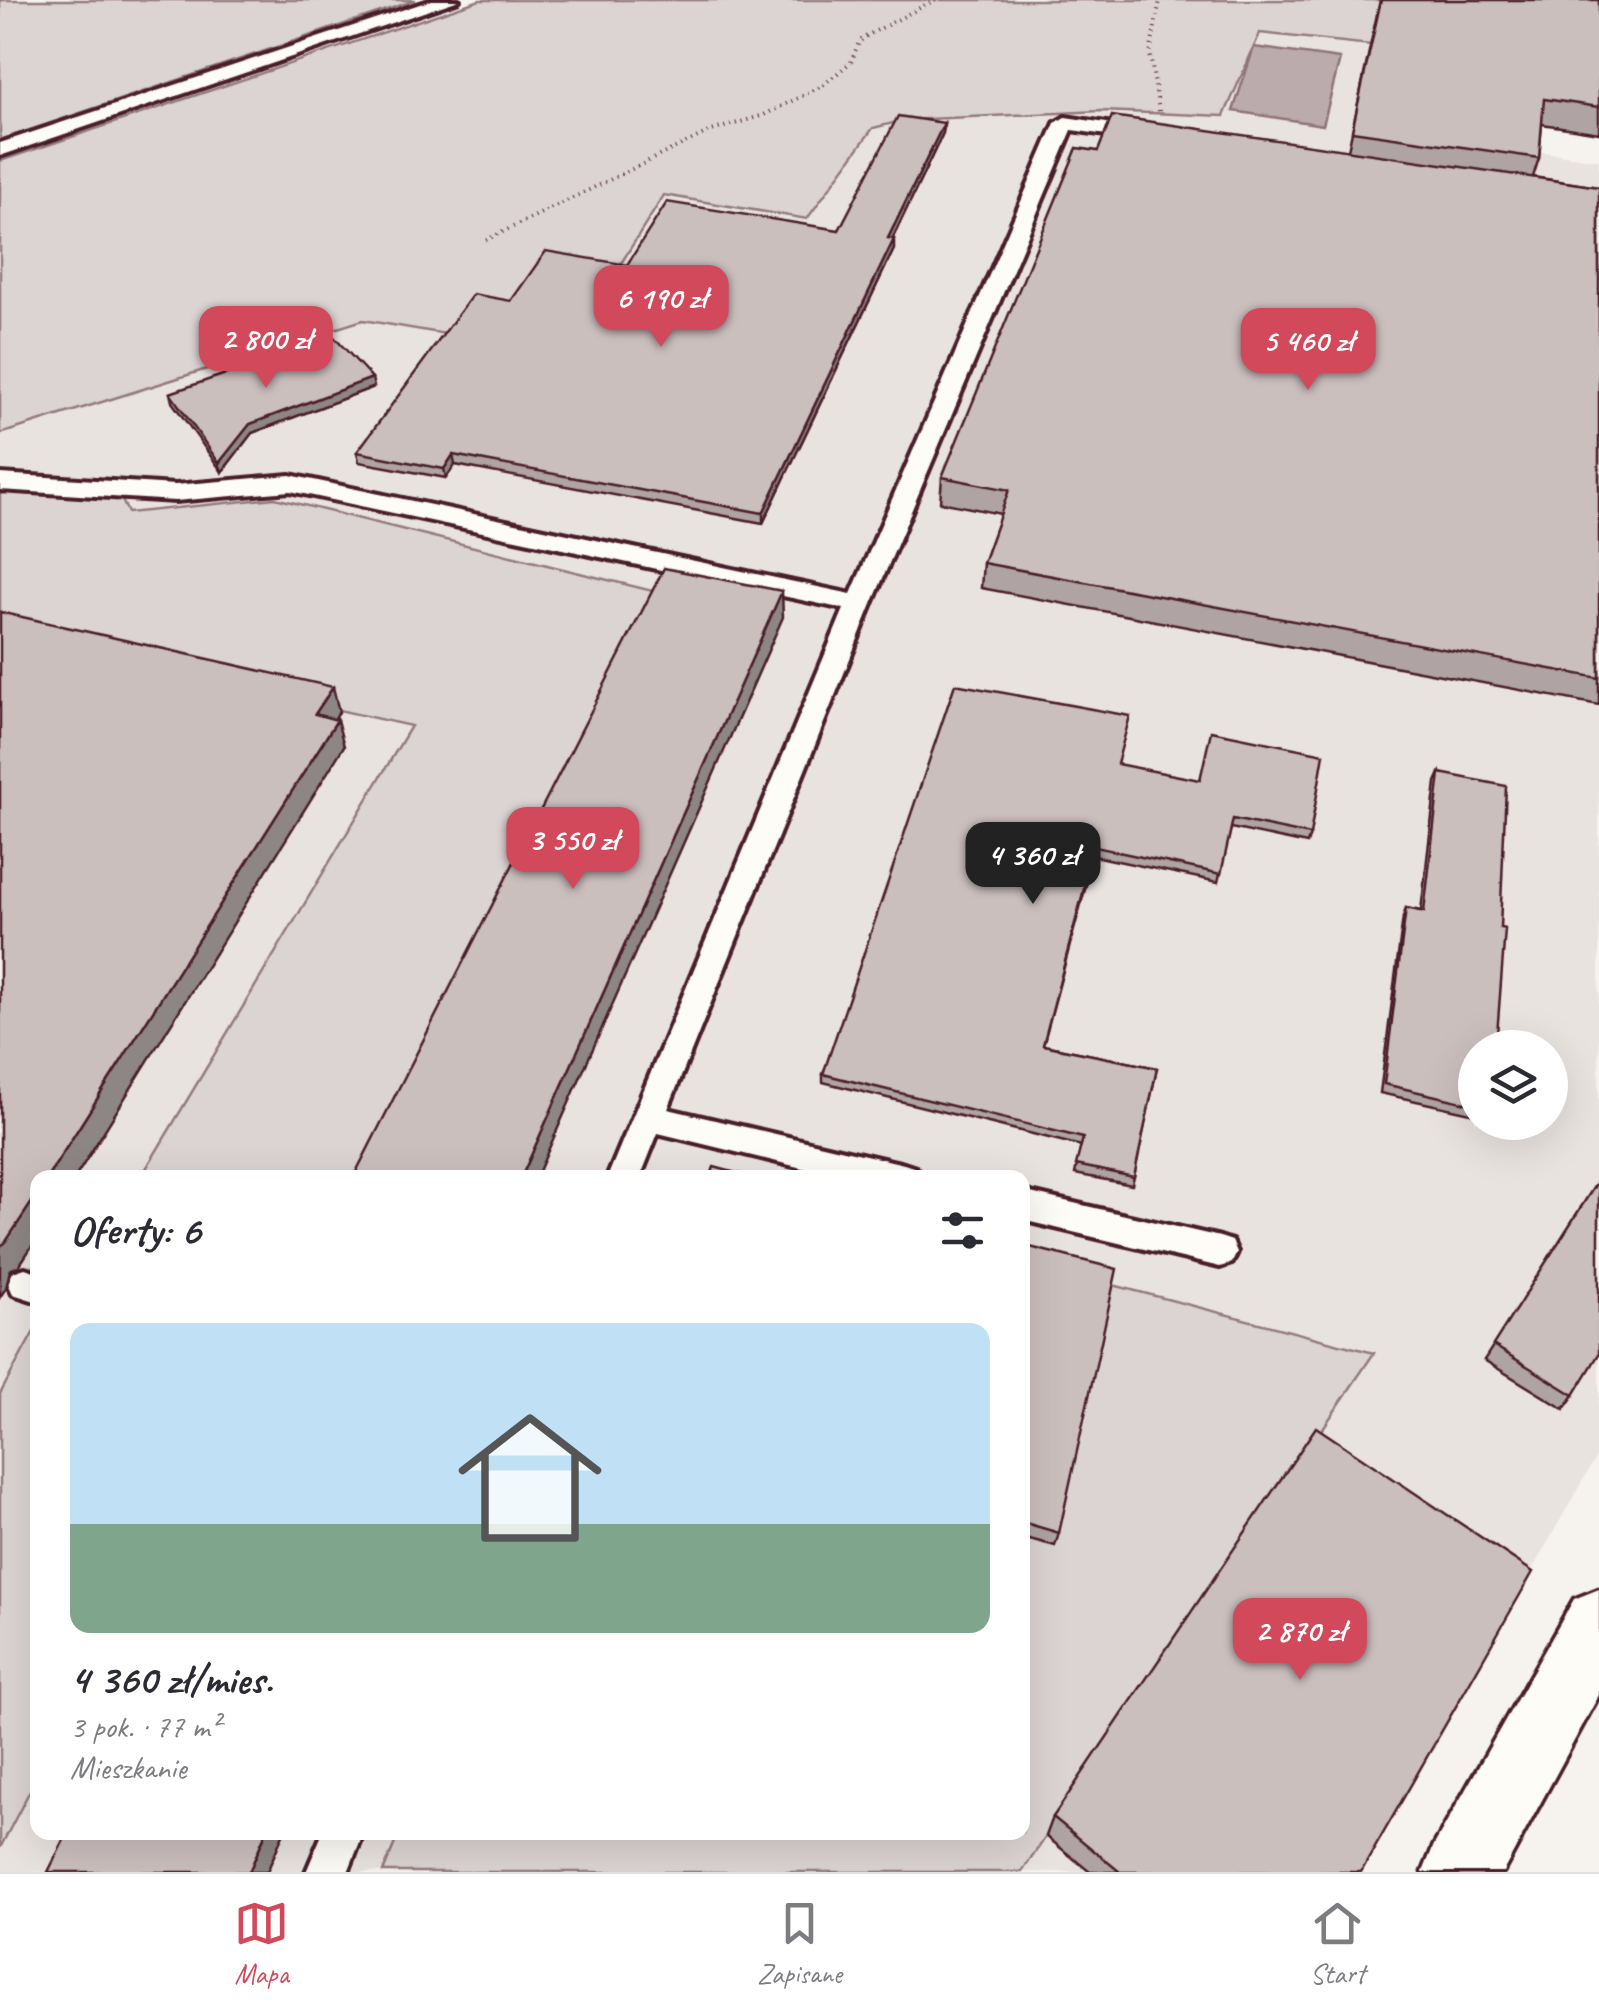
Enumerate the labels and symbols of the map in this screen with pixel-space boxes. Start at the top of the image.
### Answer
pin: 6 190 zł [558,265,764,350]
pin: 2 800 zł [163,306,369,391]
pin: 5 460 zł [1205,308,1411,393]
pin: 3 550 zł [470,807,676,892]
pin: 4 360 zł [930,822,1136,907]
pin: 2 870 zł [1197,1598,1403,1683]

